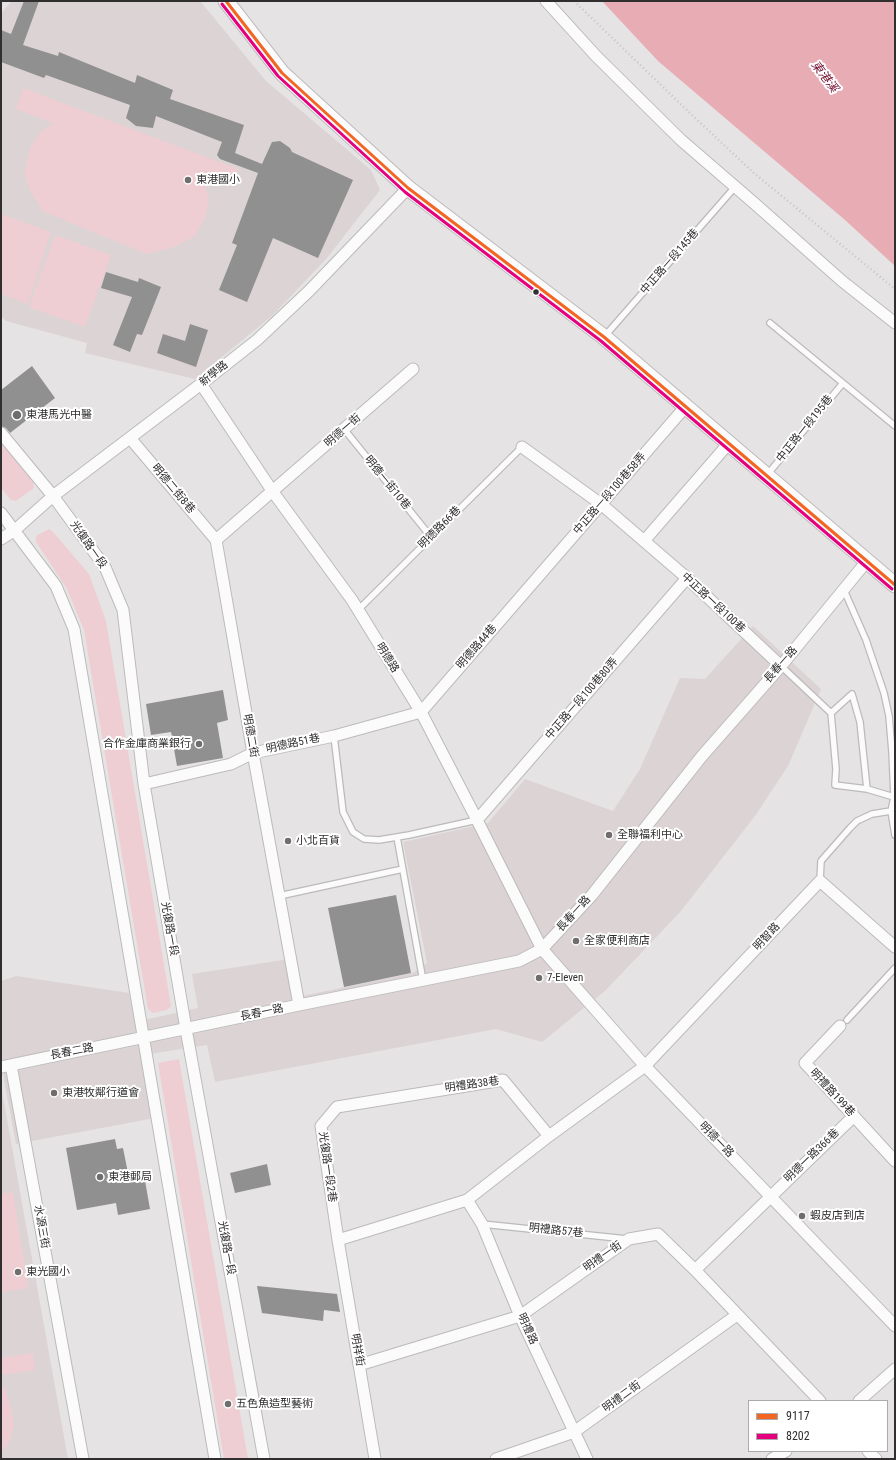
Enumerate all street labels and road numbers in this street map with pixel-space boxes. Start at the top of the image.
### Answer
street label: 中正路一段145巷 [638,227,702,297]
street label: 新學路 [197,358,231,390]
street label: 中正路一段195巷 [774,393,836,465]
street label: 明德一街 [322,412,364,450]
street label: 中正路一段100巷58弄 [571,450,649,538]
street label: 明德一街10巷 [361,453,413,513]
street label: 明德二街8巷 [149,462,197,516]
street label: 明德路66巷 [416,504,464,552]
street label: 光復路一段 [67,519,109,571]
street label: 中正路一段100巷 [678,570,748,636]
street label: 明德路44巷 [454,622,500,672]
street label: 明德路 [373,641,401,675]
street label: 長春一路 [762,644,800,686]
street label: 中正路一段100巷80弄 [543,655,621,743]
street label: 明德二街 [240,713,260,759]
street label: 明德路51巷 [265,732,321,756]
street label: 長春一路 [554,893,594,935]
street label: 光復路一段 [158,901,180,957]
street label: 明智路 [751,920,783,954]
street label: 長春一路 [239,1002,285,1024]
street label: 長春二路 [49,1041,95,1063]
street label: 明禮路199巷 [807,1066,857,1120]
street label: 明禮路38巷 [444,1075,500,1095]
street label: 明德一路 [696,1120,736,1160]
street label: 明德一路366巷 [782,1126,842,1186]
street label: 光復路一段2巷 [315,1131,339,1203]
street label: 水源三街 [31,1204,51,1250]
street label: 光復路一段 [215,1220,237,1276]
street label: 明禮路57巷 [528,1222,584,1240]
street label: 明禮一街 [581,1239,625,1275]
street label: 明禮路 [514,1311,540,1347]
street label: 明祥街 [348,1333,366,1367]
street label: 明禮二街 [600,1379,644,1415]

